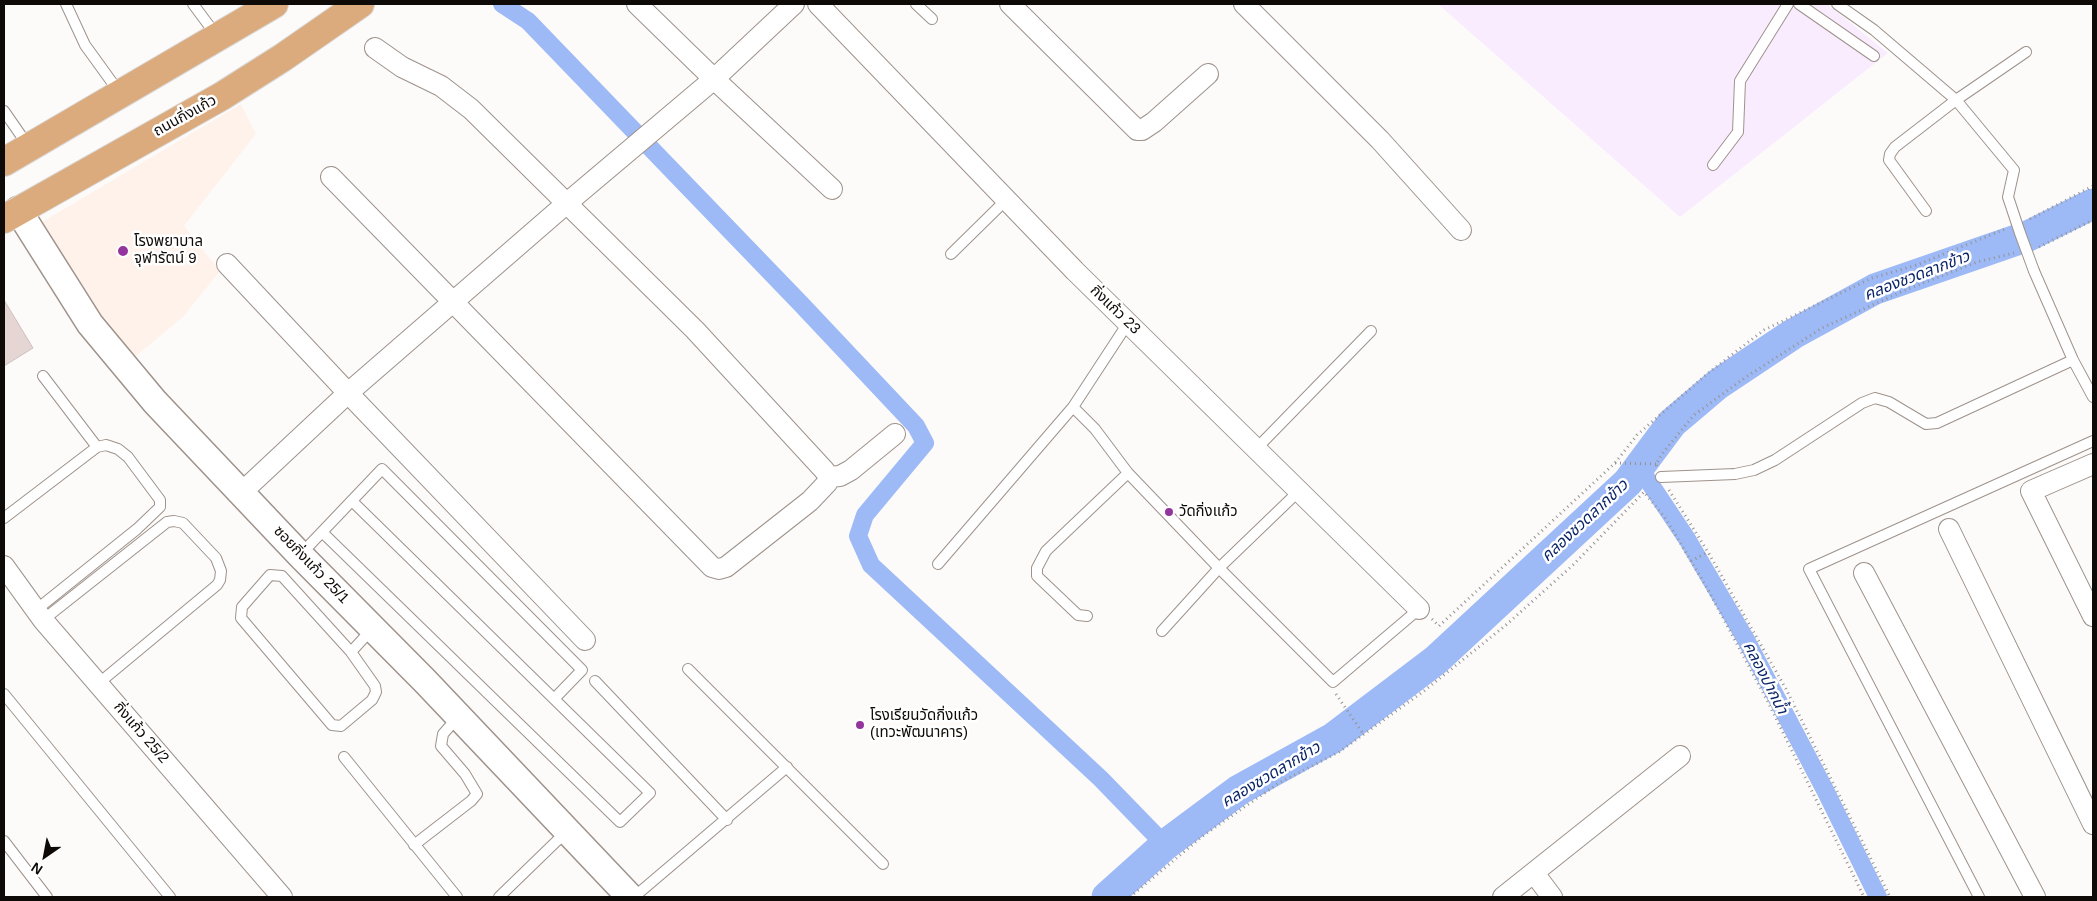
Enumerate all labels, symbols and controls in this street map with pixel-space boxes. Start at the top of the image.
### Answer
street label: ถนนกิ่งแก้ว [150,91,220,141]
place label: โรงพยาบาล จุฬารัตน์ 9 [134,233,203,268]
marker: โรงพยาบาล จุฬารัตน์ 9 [116,244,130,258]
water label: คลองชวดลากข้าว [1861,247,1973,305]
street label: กิ่งแก้ว 23 [1086,282,1144,338]
water label: คลองชวดลากข้าว [1538,476,1632,566]
place label: วัดกิ่งแก้ว [1179,503,1238,521]
marker: วัดกิ่งแก้ว [1163,506,1175,518]
street label: ซอยกิ่งแก้ว 25/1 [269,522,353,608]
water label: คลองปากน้ำ [1739,639,1791,717]
street label: กิ่งแก้ว 25/2 [110,699,172,767]
place label: โรงเรียนวัดกิ่งแก้ว (เทวะพัฒนาคาร) [870,707,978,742]
marker: โรงเรียนวัดกิ่งแก้ว (เทวะพัฒนาคาร) [854,719,866,731]
water label: คลองชวดลากข้าว [1218,738,1324,812]
north arrow [20,831,70,881]
text: N [28,859,45,878]

